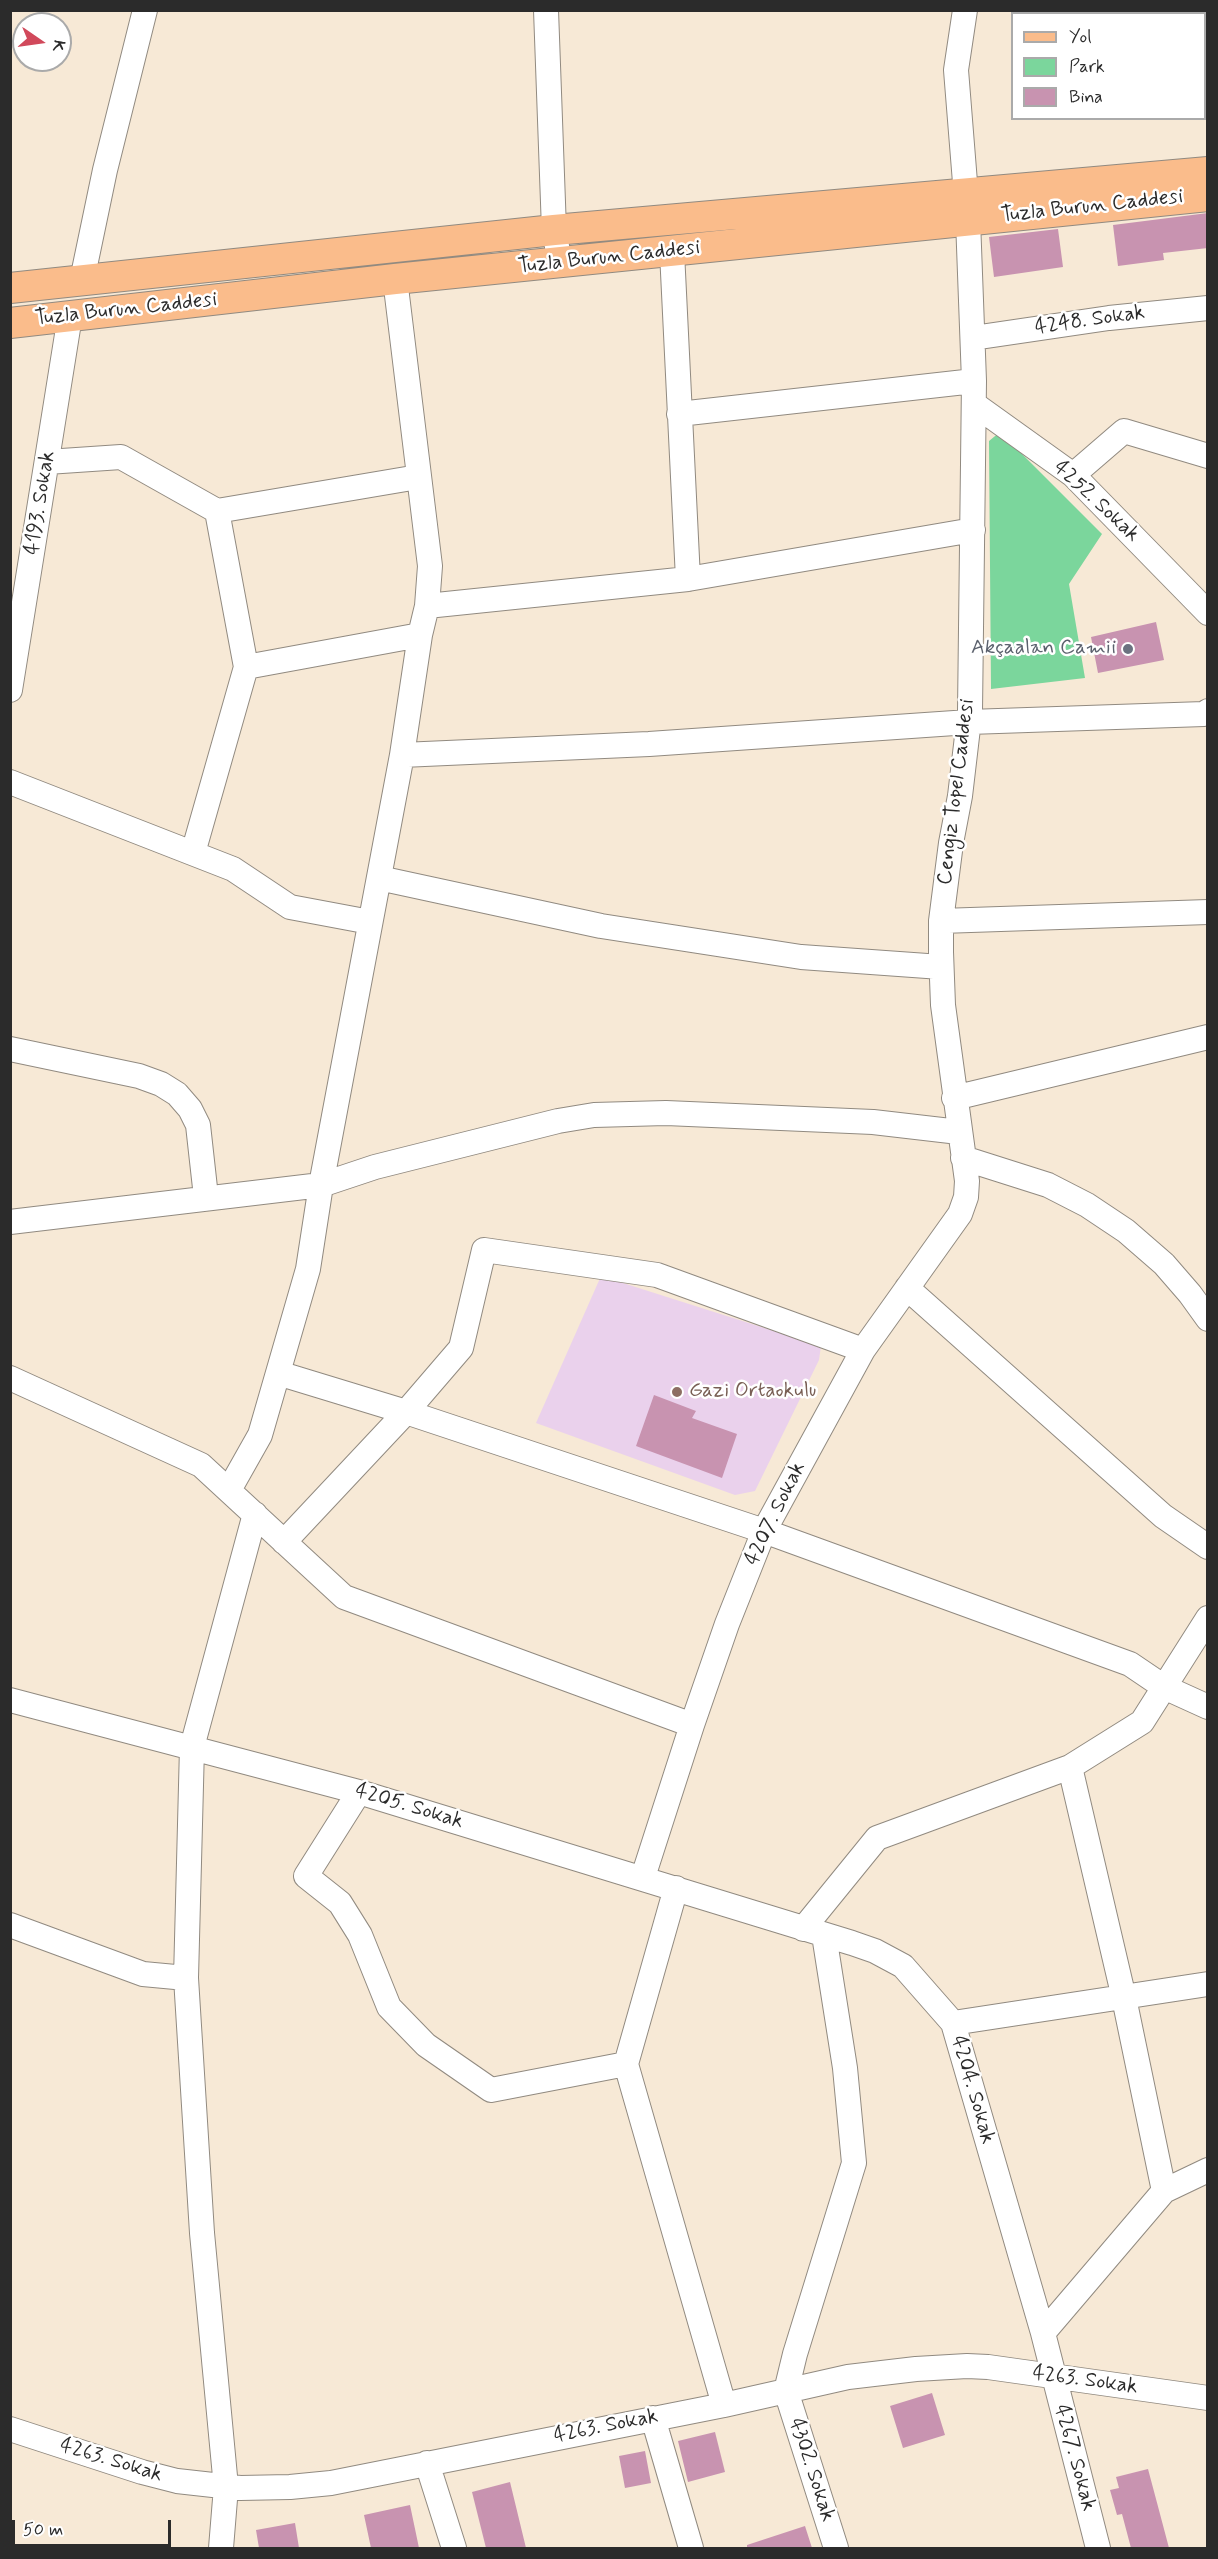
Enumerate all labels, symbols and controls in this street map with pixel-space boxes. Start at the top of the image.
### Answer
north arrow [12,12,72,72]
legend [1011,12,1206,120]
text: Yol [1069,25,1092,49]
text: K [47,38,70,54]
text: Park [1069,55,1105,79]
text: Bina [1069,85,1103,109]
street label: Tuzla Burun Caddesi [1000,185,1184,229]
street label: Tuzla Burun Caddesi [517,236,701,280]
street label: Tuzla Burun Caddesi [34,288,218,332]
street label: 4248. Sokak [1033,301,1147,341]
street label: 4193. Sokak [20,449,62,557]
street label: 4252. Sokak [1048,456,1144,548]
place label: Akçaalan Camii [971,636,1116,662]
marker: Akçaalan Camii [1121,642,1135,656]
street label: Cengiz Topel Caddesi [933,698,981,886]
place label: Gazi Ortaokulu [689,1379,816,1405]
marker: Gazi Ortaokulu [670,1385,684,1399]
street label: 4207. Sokak [740,1458,812,1570]
street label: 4205. Sokak [352,1779,466,1835]
street label: 4204. Sokak [945,2033,999,2147]
street label: 4263. Sokak [1031,2361,1139,2401]
street label: 4267. Sokak [1048,2402,1100,2514]
street label: 4263. Sokak [552,2405,660,2449]
street label: 4302. Sokak [782,2415,840,2525]
street label: 4263. Sokak [57,2433,165,2489]
scale bar [15,2508,174,2546]
text: 50 m [23,2518,63,2542]

